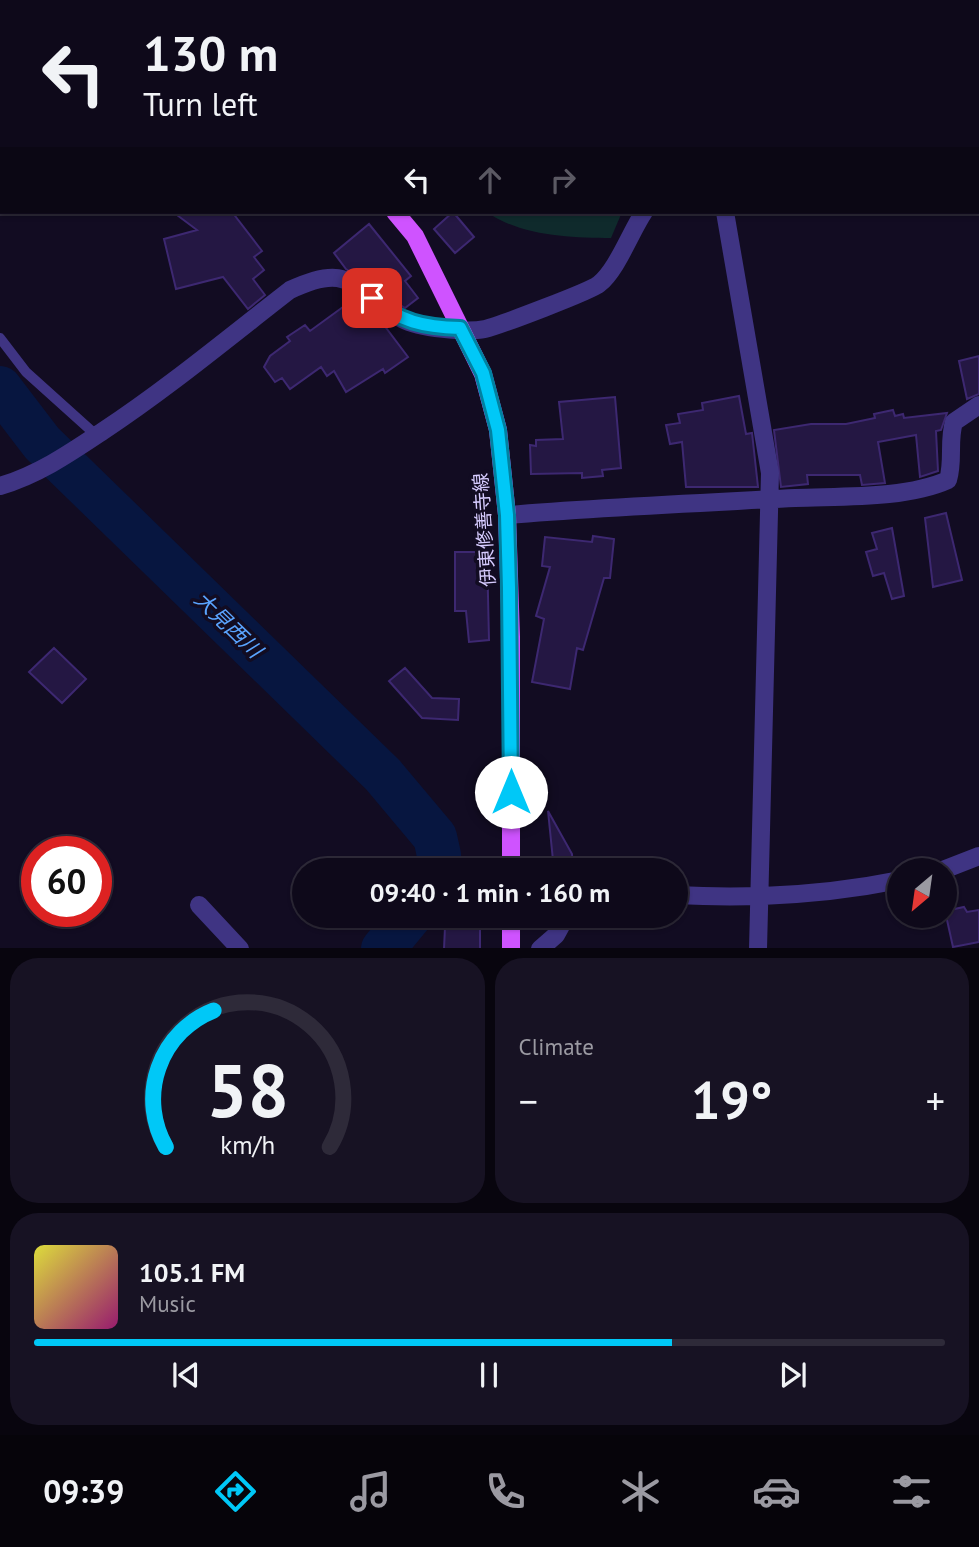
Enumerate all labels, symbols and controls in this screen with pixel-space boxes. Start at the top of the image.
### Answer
text: 130 m [143,21,278,85]
icon: left [28,28,119,119]
text: Turn left [143,83,258,125]
icon: left [398,161,436,199]
icon: ahead [471,161,509,199]
icon: right [544,161,582,199]
pin [342,268,402,328]
icon: arrive [353,279,391,317]
street label: 伊東修善寺線 [468,472,500,588]
water label: 大見西川 [189,586,269,665]
position arrow [474,755,548,829]
speed limit sign: 60 [21,836,112,927]
north arrow [887,858,957,928]
map controls [887,858,957,928]
text: 09:40 · 1 min · 160 m [370,876,610,909]
text: Climate [519,1032,594,1061]
text: 58 [206,1043,289,1137]
text: 19° [691,1066,773,1133]
text: − [519,1076,538,1125]
text: + [926,1076,945,1125]
text: km/h [220,1128,275,1160]
text: 105.1 FM [139,1256,245,1289]
text: Music [139,1289,196,1318]
icon: previous [167,1356,205,1394]
icon: pause [470,1356,508,1394]
icon: next [774,1356,812,1394]
icon: directions [211,1467,260,1516]
icon: music [346,1467,395,1516]
icon: phone [481,1467,530,1516]
icon: climate [616,1467,665,1516]
icon: car [752,1467,801,1516]
icon: filters [887,1467,936,1516]
text: 09:39 [43,1470,124,1512]

